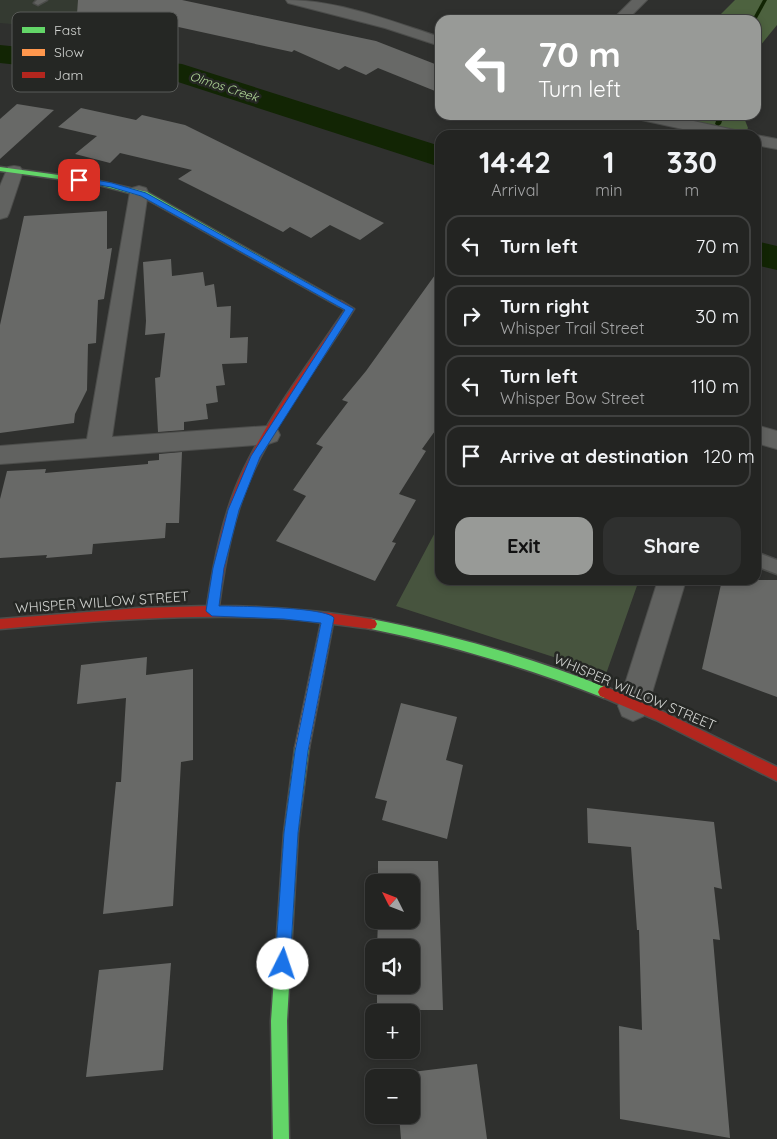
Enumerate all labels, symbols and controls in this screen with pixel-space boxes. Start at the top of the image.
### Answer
legend [12,12,178,92]
text: Fast [54,21,82,39]
text: 70 m [538,32,621,76]
icon: left [455,35,520,100]
text: Slow [54,43,84,61]
text: Jam [54,66,83,84]
water label: Olmos Creek [188,68,262,105]
text: Turn left [538,75,621,103]
text: 14:42 [479,143,551,181]
text: 1 [603,143,615,181]
text: 330 [666,143,717,181]
pin [58,159,100,201]
icon: arrive [65,166,93,194]
text: Arrival [491,180,539,200]
text: min [595,180,622,200]
text: m [684,180,699,200]
icon: left [457,232,485,260]
text: Turn left [500,234,578,258]
text: 70 m [695,234,739,258]
text: Turn right [500,294,589,318]
icon: right [457,302,485,330]
text: 30 m [695,304,739,328]
text: Whisper Trail Street [500,318,644,338]
text: Turn left [500,364,578,388]
icon: left [457,372,485,400]
text: 110 m [691,374,739,398]
text: Whisper Bow Street [500,388,645,408]
icon: arrive [457,442,485,470]
text: Arrive at destination [500,444,689,468]
text: 120 m [704,444,755,468]
button: Exit [455,517,593,575]
button: Share [603,517,741,575]
street label: WHISPER WILLOW STREET [14,587,190,617]
street label: WHISPER WILLOW STREET [551,650,719,734]
north arrow [365,874,420,929]
map controls [365,874,420,1124]
position arrow [256,937,308,989]
button: sound [365,939,420,994]
button: + [365,1004,420,1059]
button: − [365,1069,420,1124]

